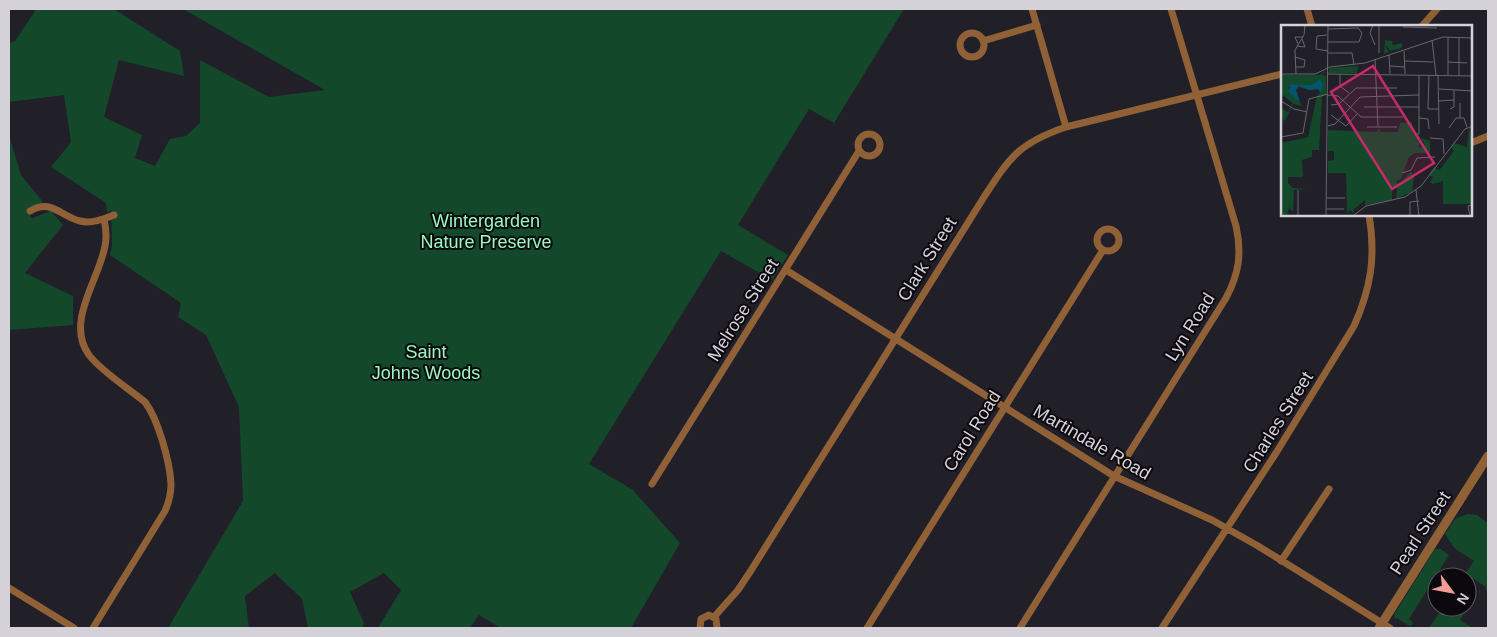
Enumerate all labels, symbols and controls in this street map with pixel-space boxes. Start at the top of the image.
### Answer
inset map [1281,25,1472,216]
park label: Wintergarden Nature Preserve [420,211,552,252]
street label: Clark Street [893,213,961,305]
street label: Melrose Street [704,255,782,365]
street label: Lyn Road [1161,289,1219,365]
park label: Saint Johns Woods [372,342,480,383]
street label: Charles Street [1239,368,1317,476]
street label: Carol Road [939,387,1005,475]
street label: Martindale Road [1030,400,1154,484]
street label: Pearl Street [1386,488,1454,578]
north arrow [1427,567,1477,617]
text: N [1454,590,1472,607]

